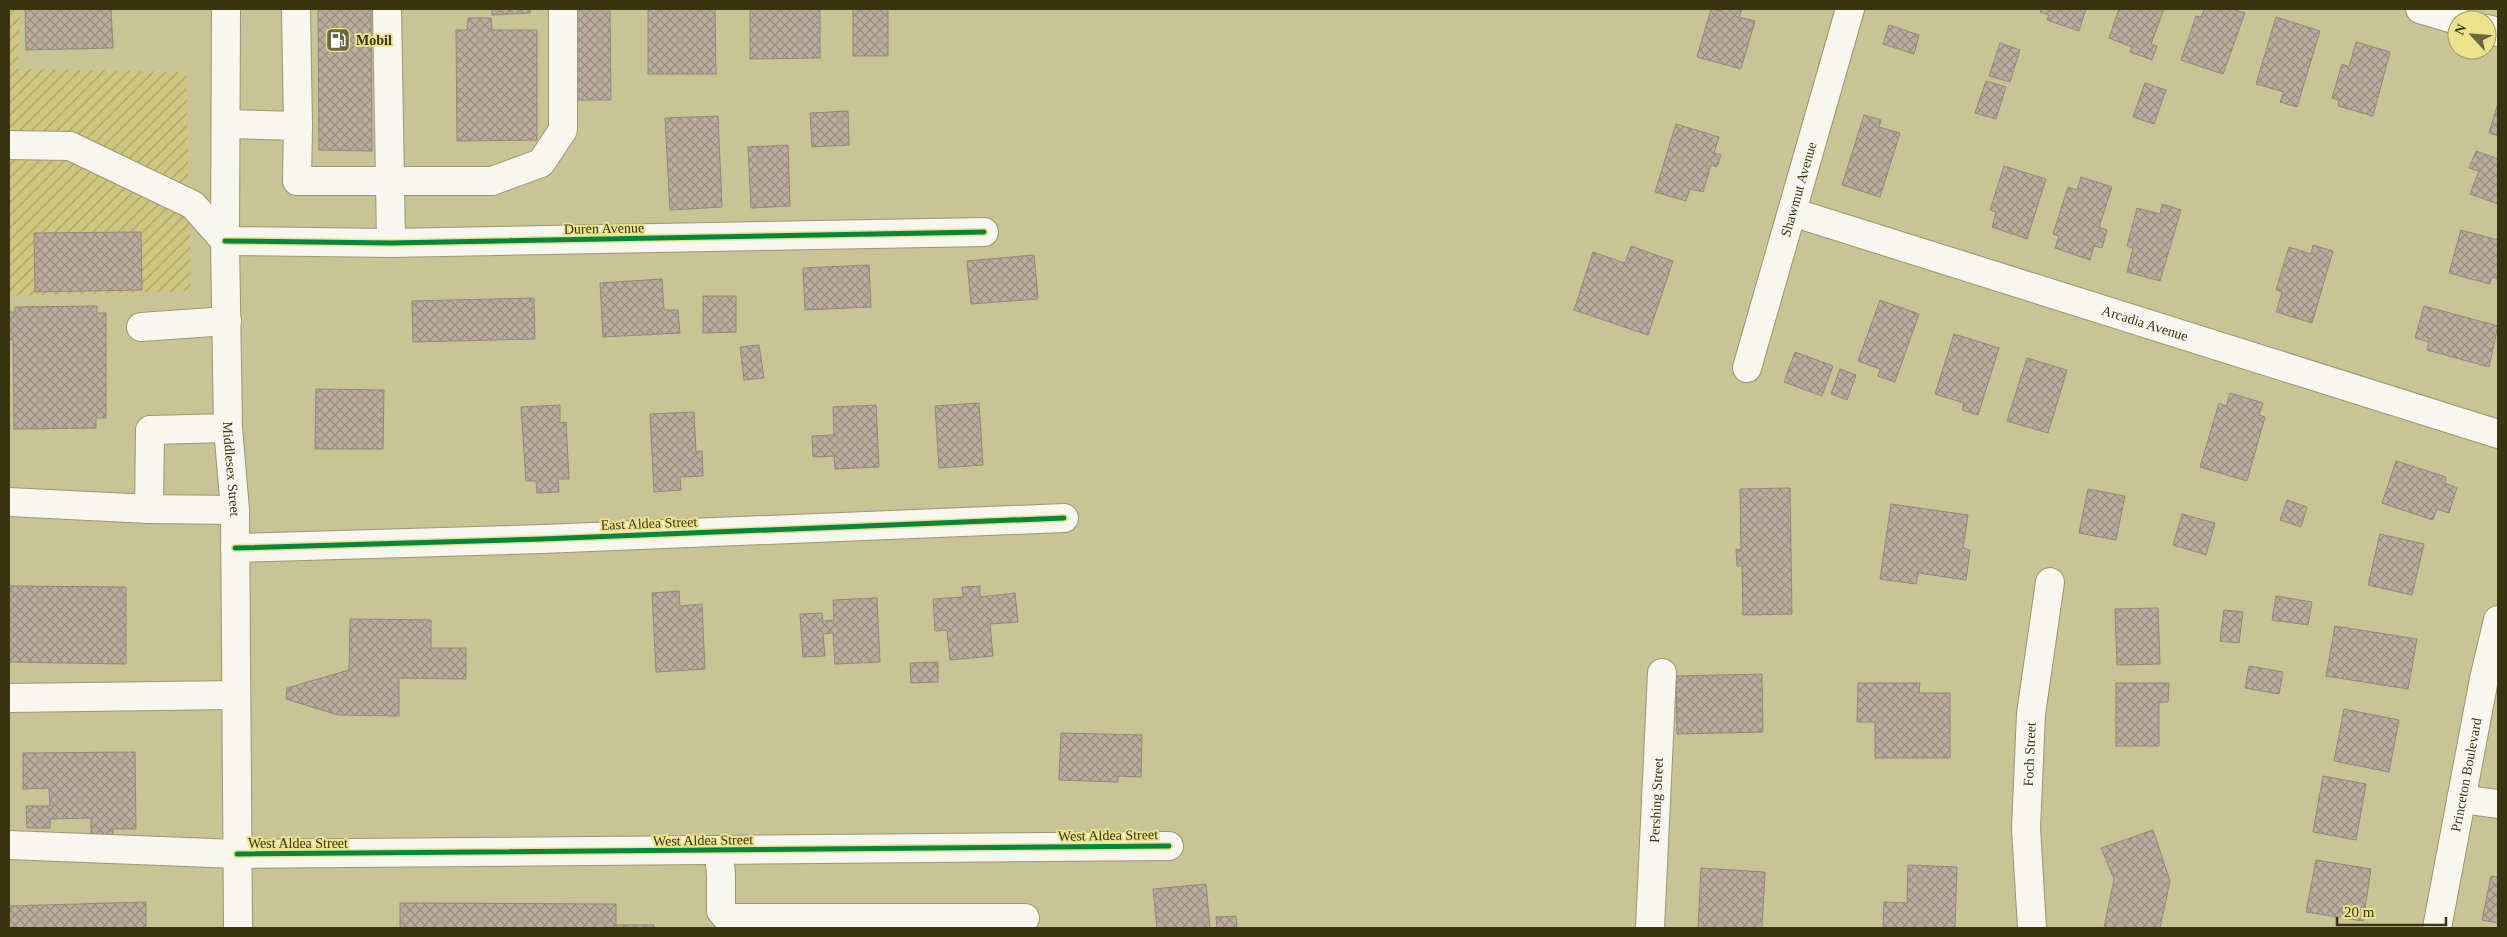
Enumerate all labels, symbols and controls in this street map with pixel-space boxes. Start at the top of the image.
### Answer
north arrow [2447,10,2497,60]
text: N [2452,22,2470,37]
fuel station icon: Mobil [325,27,351,53]
place label: Mobil [356,33,392,48]
street label: Shawmut Avenue [1778,140,1820,239]
street label: Duren Avenue [564,220,644,237]
street label: Arcadia Avenue [2100,303,2190,344]
street label: Middlesex Street [220,421,242,516]
street label: East Aldea Street [601,514,698,533]
street label: Princeton Boulevard [2448,717,2485,833]
street label: Foch Street [2021,722,2039,787]
street label: Pershing Street [1647,757,1666,843]
street label: West Aldea Street [1058,827,1158,844]
street label: West Aldea Street [653,832,753,849]
street label: West Aldea Street [248,836,348,851]
scale bar [2337,894,2446,926]
text: 20 m [2344,904,2375,920]

